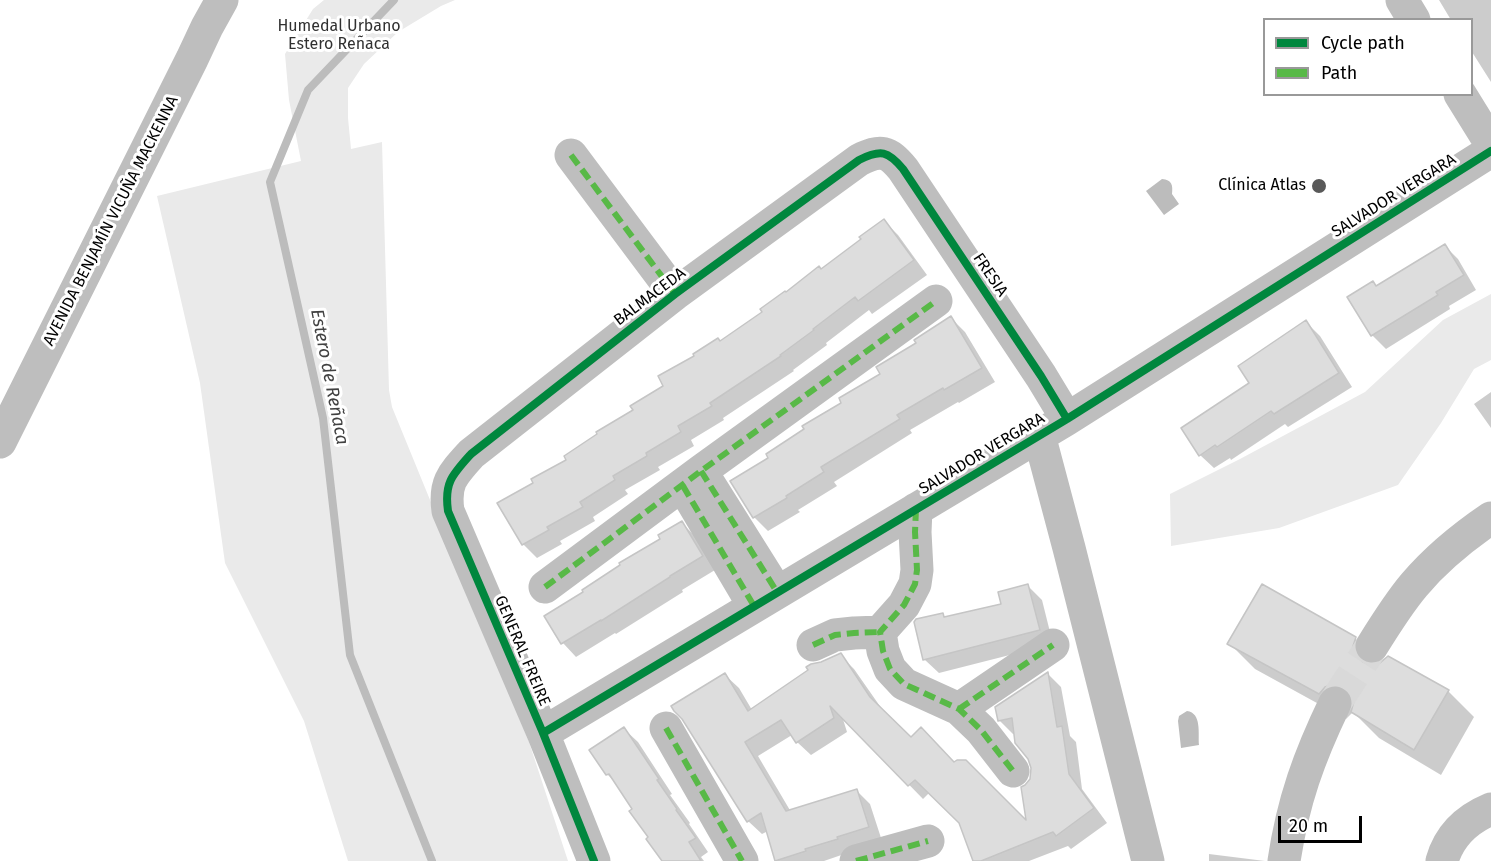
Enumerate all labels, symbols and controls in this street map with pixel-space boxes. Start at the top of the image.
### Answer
park label: Humedal Urbano Estero Reñaca [277,17,401,55]
legend [1263,18,1473,96]
text: Cycle path [1321,32,1405,54]
text: Path [1321,62,1357,84]
street label: AVENIDA BENJAMÍN VICUÑA MACKENNA [39,93,183,349]
street label: SALVADOR VERGARA [1328,150,1460,242]
place label: Clínica Atlas [1218,176,1306,196]
marker: Clínica Atlas [1310,177,1328,195]
street label: FRESIA [968,250,1012,300]
street label: BALMACEDA [610,264,690,330]
water label: Estero de Reñaca [305,307,353,447]
street label: SALVADOR VERGARA [916,409,1048,499]
street label: GENERAL FREIRE [490,593,554,709]
scale bar [1281,804,1365,842]
text: 20 m [1289,815,1328,837]

